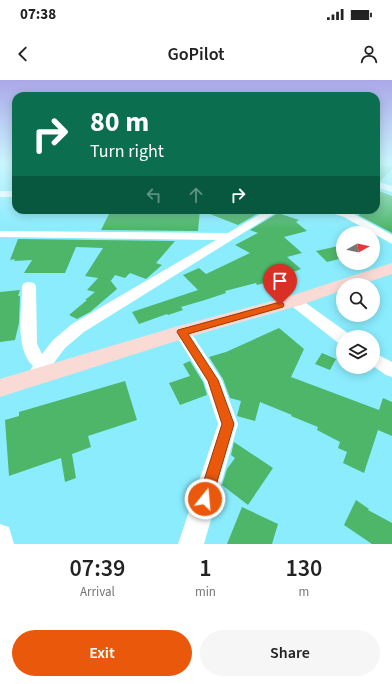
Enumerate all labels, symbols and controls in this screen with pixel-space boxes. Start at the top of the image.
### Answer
text: 07:38 [20,4,56,25]
text: GoPilot [167,42,225,67]
icon: back [12,43,34,65]
icon: person [358,43,380,65]
text: 80 m [90,102,149,142]
icon: right [24,108,76,160]
text: Turn right [90,139,164,164]
icon: left [143,184,165,206]
icon: ahead [185,184,207,206]
icon: right [227,184,249,206]
north arrow [336,226,380,270]
map controls [336,226,380,374]
pin [263,264,297,305]
icon: arrive [269,270,291,292]
button: search [336,278,380,322]
button: layers [336,330,380,374]
position arrow [184,478,226,520]
text: 07:39 [70,551,125,586]
text: 1 [199,551,212,586]
text: 130 [286,551,322,586]
text: Arrival [80,583,115,601]
text: min [195,583,216,601]
text: m [299,583,309,601]
button: Exit [12,630,192,676]
button: Share [200,630,380,676]

